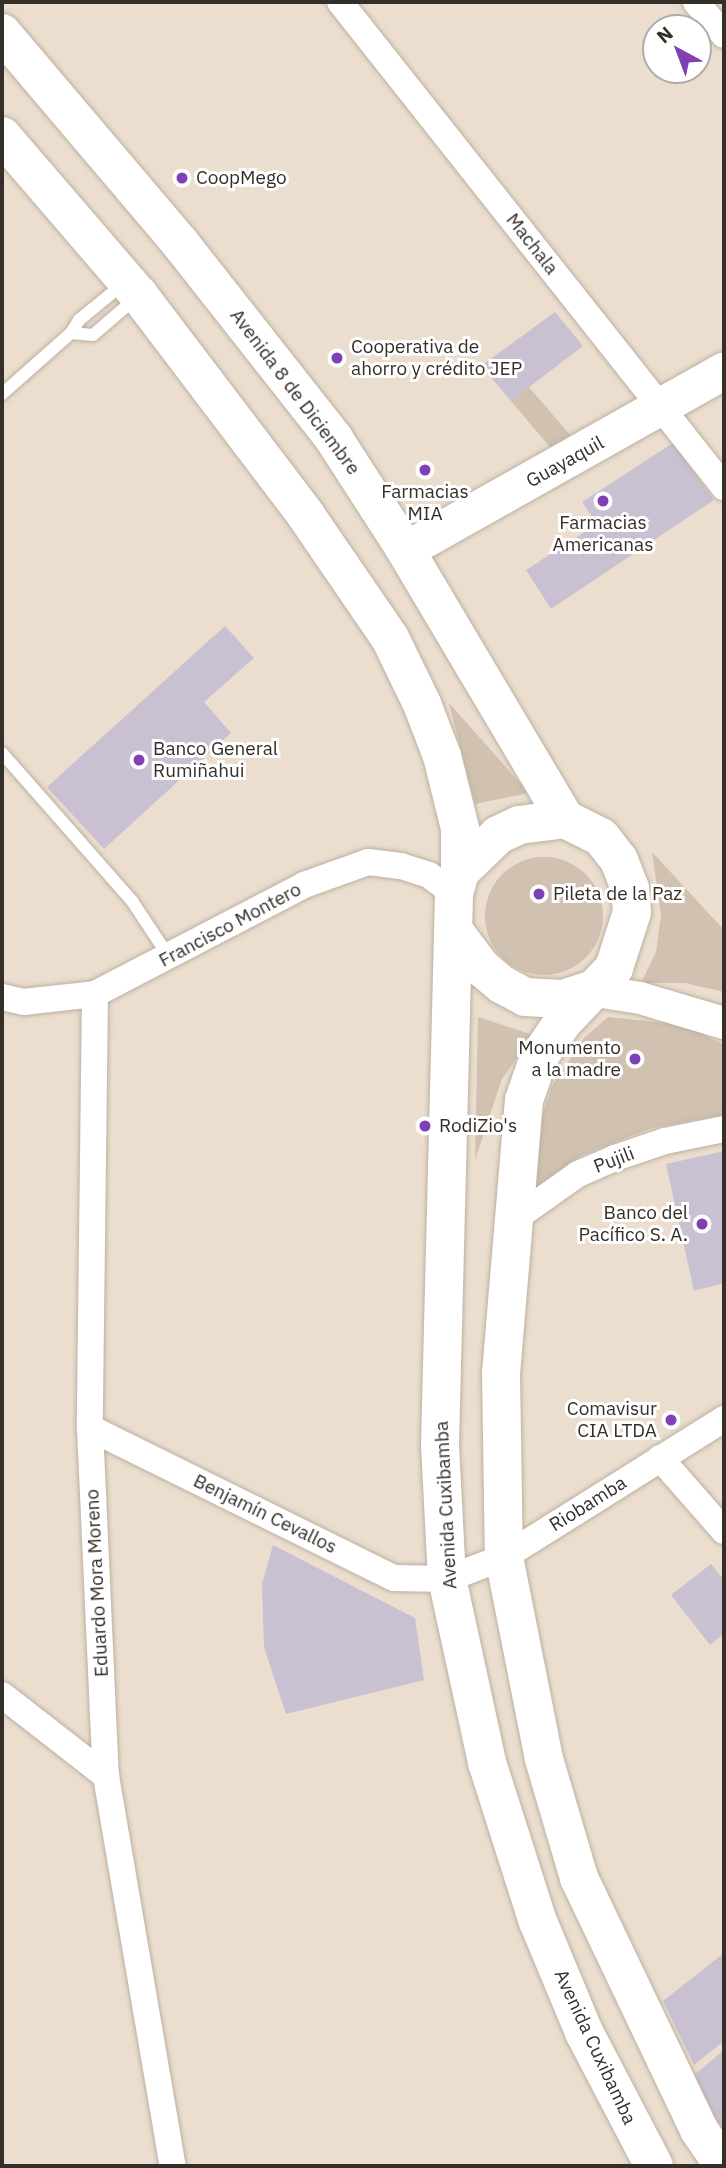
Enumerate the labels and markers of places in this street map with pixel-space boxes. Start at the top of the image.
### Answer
place label: CoopMego [196,167,287,189]
marker: CoopMego [174,170,190,186]
place label: Cooperativa de ahorro y crédito JEP [351,336,522,380]
marker: Cooperativa de ahorro y crédito JEP [329,350,345,366]
marker: Farmacias MIA [417,462,433,478]
place label: Farmacias MIA [381,481,469,525]
marker: Farmacias Americanas [595,493,611,509]
place label: Farmacias Americanas [553,512,653,556]
place label: Banco General Rumiñahui [153,738,278,782]
marker: Banco General Rumiñahui [131,752,147,768]
place label: Pileta de la Paz [553,883,682,905]
marker: Pileta de la Paz [531,886,547,902]
place label: Monumento a la madre [518,1037,621,1081]
marker: Monumento a la madre [627,1051,643,1067]
place label: RodiZio's [439,1115,517,1137]
marker: RodiZio's [417,1118,433,1134]
place label: Banco del Pacífico S. A. [579,1202,688,1246]
marker: Banco del Pacífico S. A. [694,1216,710,1232]
place label: Comavisur CIA LTDA [567,1398,657,1442]
marker: Comavisur CIA LTDA [663,1412,679,1428]

